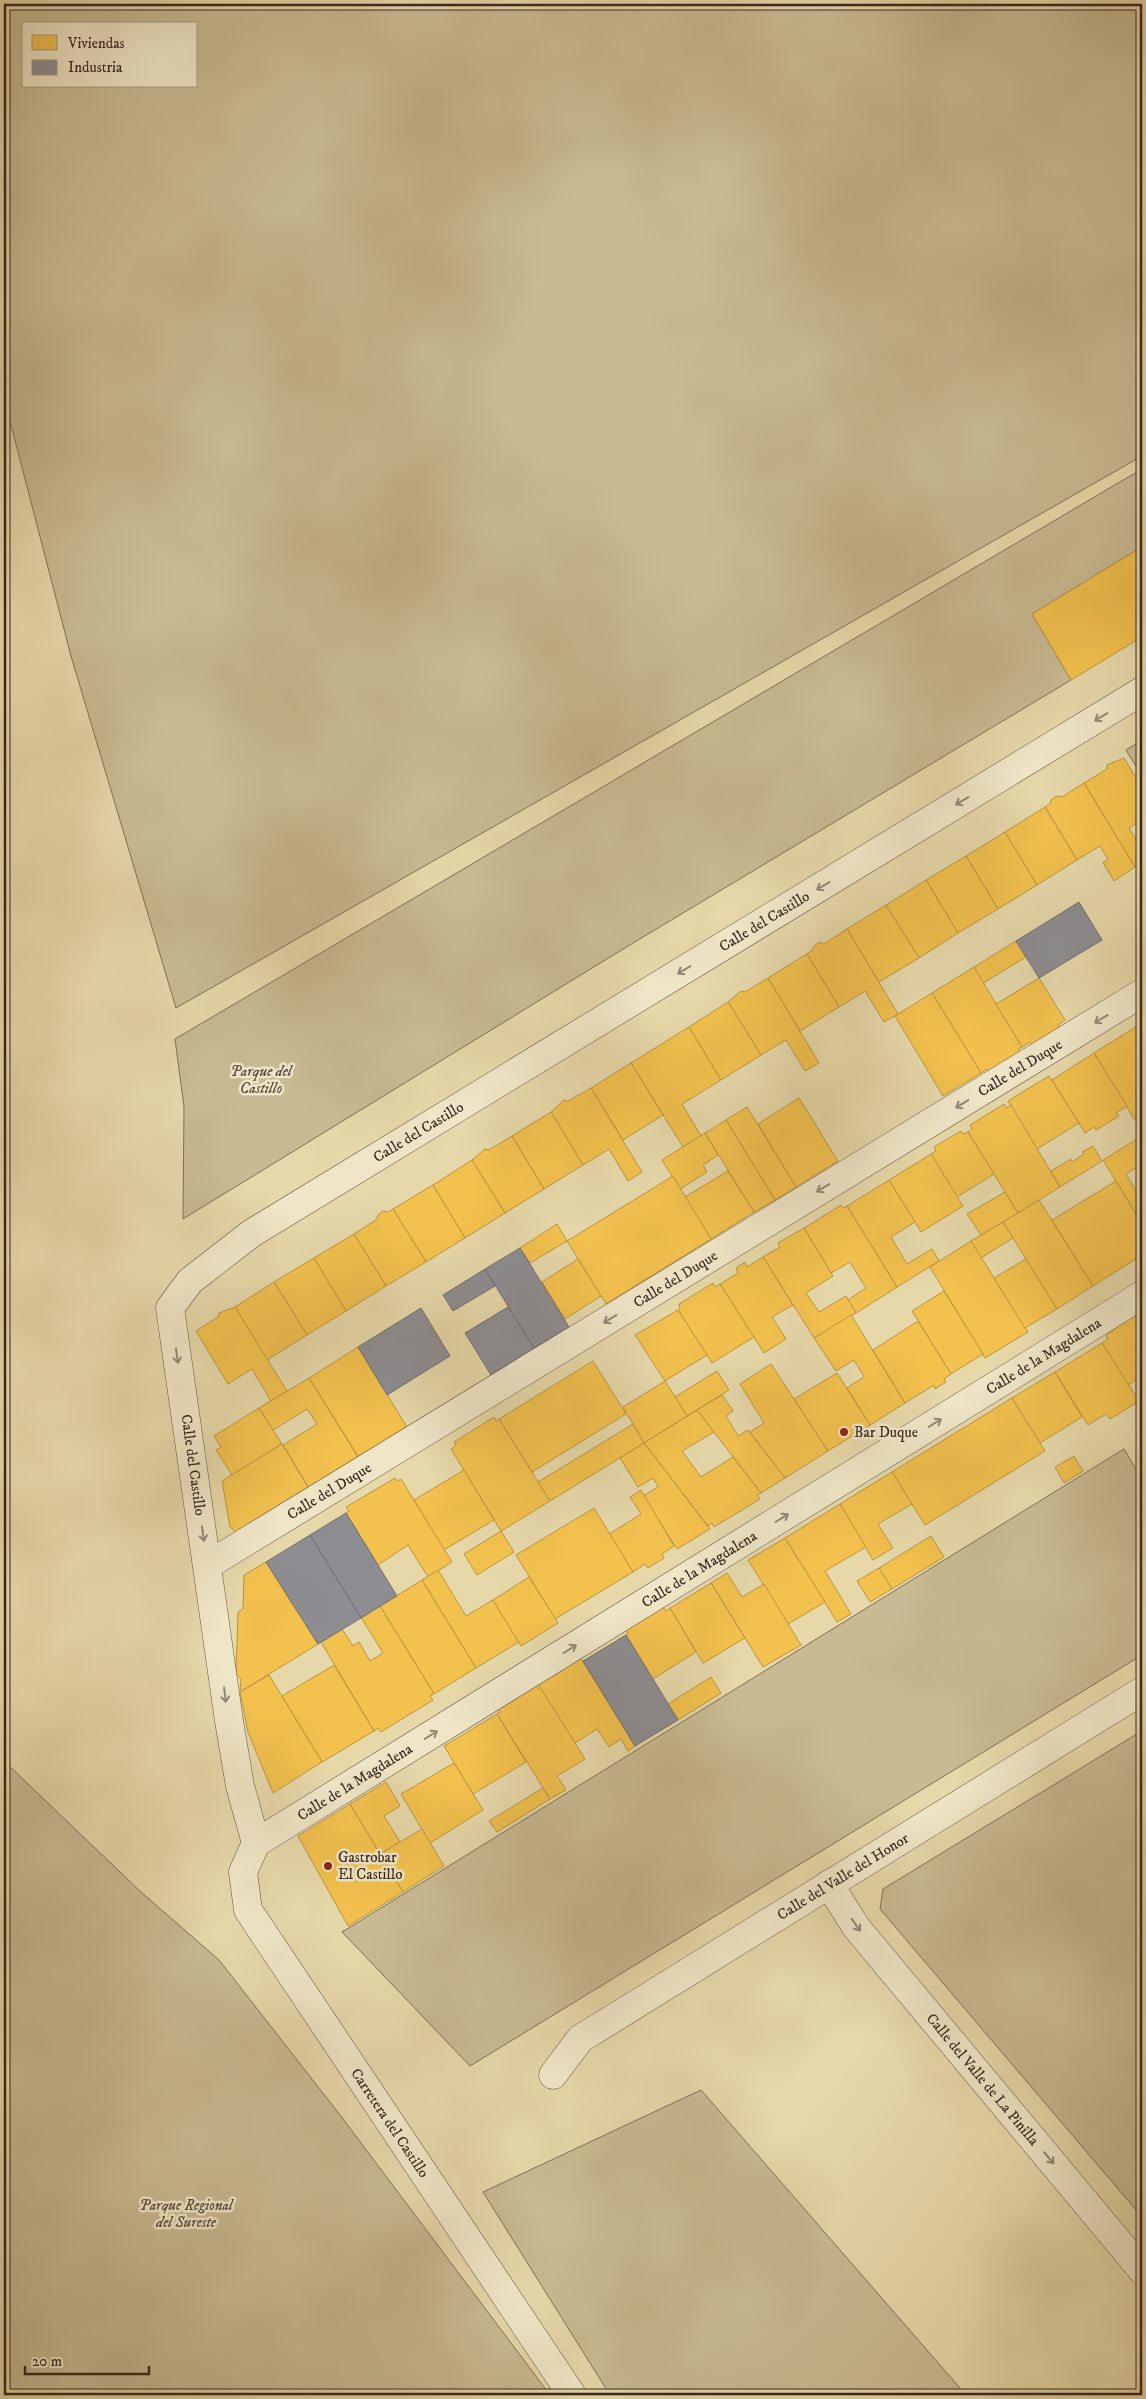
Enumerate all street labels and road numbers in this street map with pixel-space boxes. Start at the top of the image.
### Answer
street label: Calle del Castillo [715,886,813,956]
street label: Calle del Duque [974,1035,1066,1101]
street label: Calle del Castillo [370,1097,467,1167]
street label: Calle del Duque [630,1246,721,1312]
street label: Calle de la Magdalena [982,1313,1105,1399]
street label: Calle del Castillo [176,1413,210,1517]
street label: Calle del Duque [283,1458,375,1524]
street label: Calle de la Magdalena [638,1526,761,1612]
street label: Calle de la Magdalena [294,1739,416,1825]
street label: Calle del Valle del Honor [773,1828,912,1924]
street label: Calle del Valle de La Pinilla [922,2009,1044,2150]
street label: Carretera del Castillo [347,2064,434,2181]

